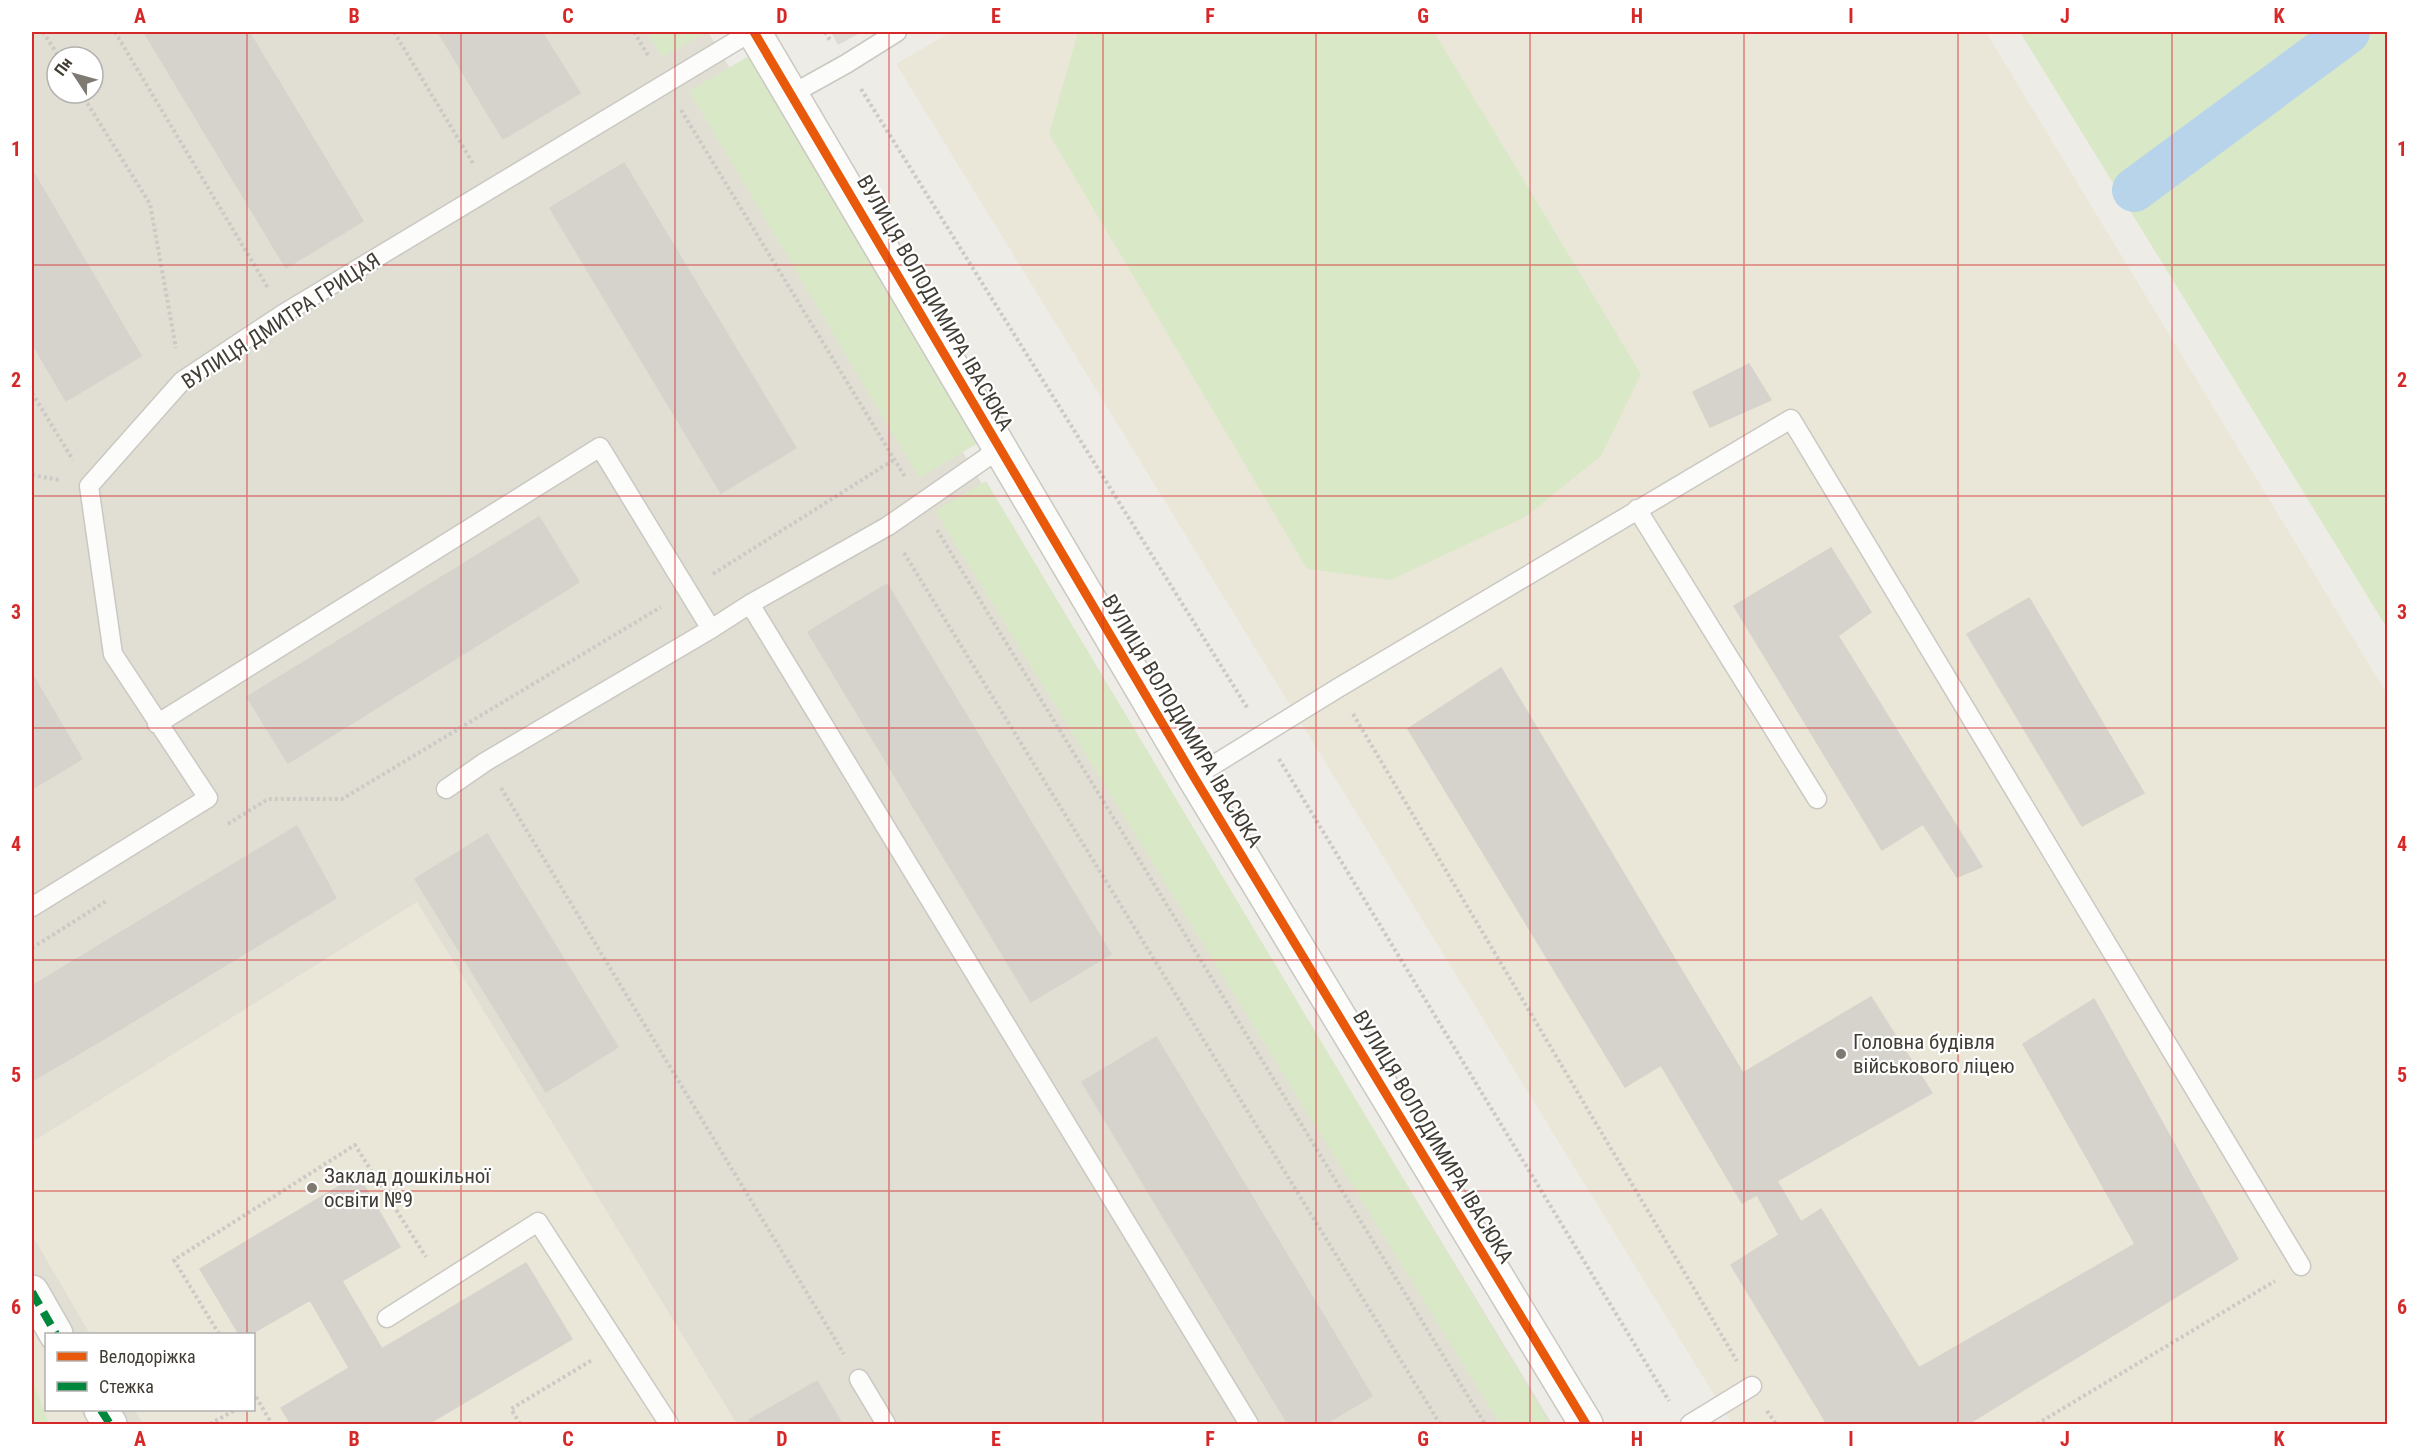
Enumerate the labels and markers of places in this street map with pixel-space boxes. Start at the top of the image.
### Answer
place label: Головна будівля військового ліцею [1853,1030,2015,1078]
marker: Головна будівля військового ліцею [1834,1047,1848,1061]
place label: Заклад дошкільної освіти №9 [324,1164,491,1212]
marker: Заклад дошкільної освіти №9 [305,1181,319,1195]

